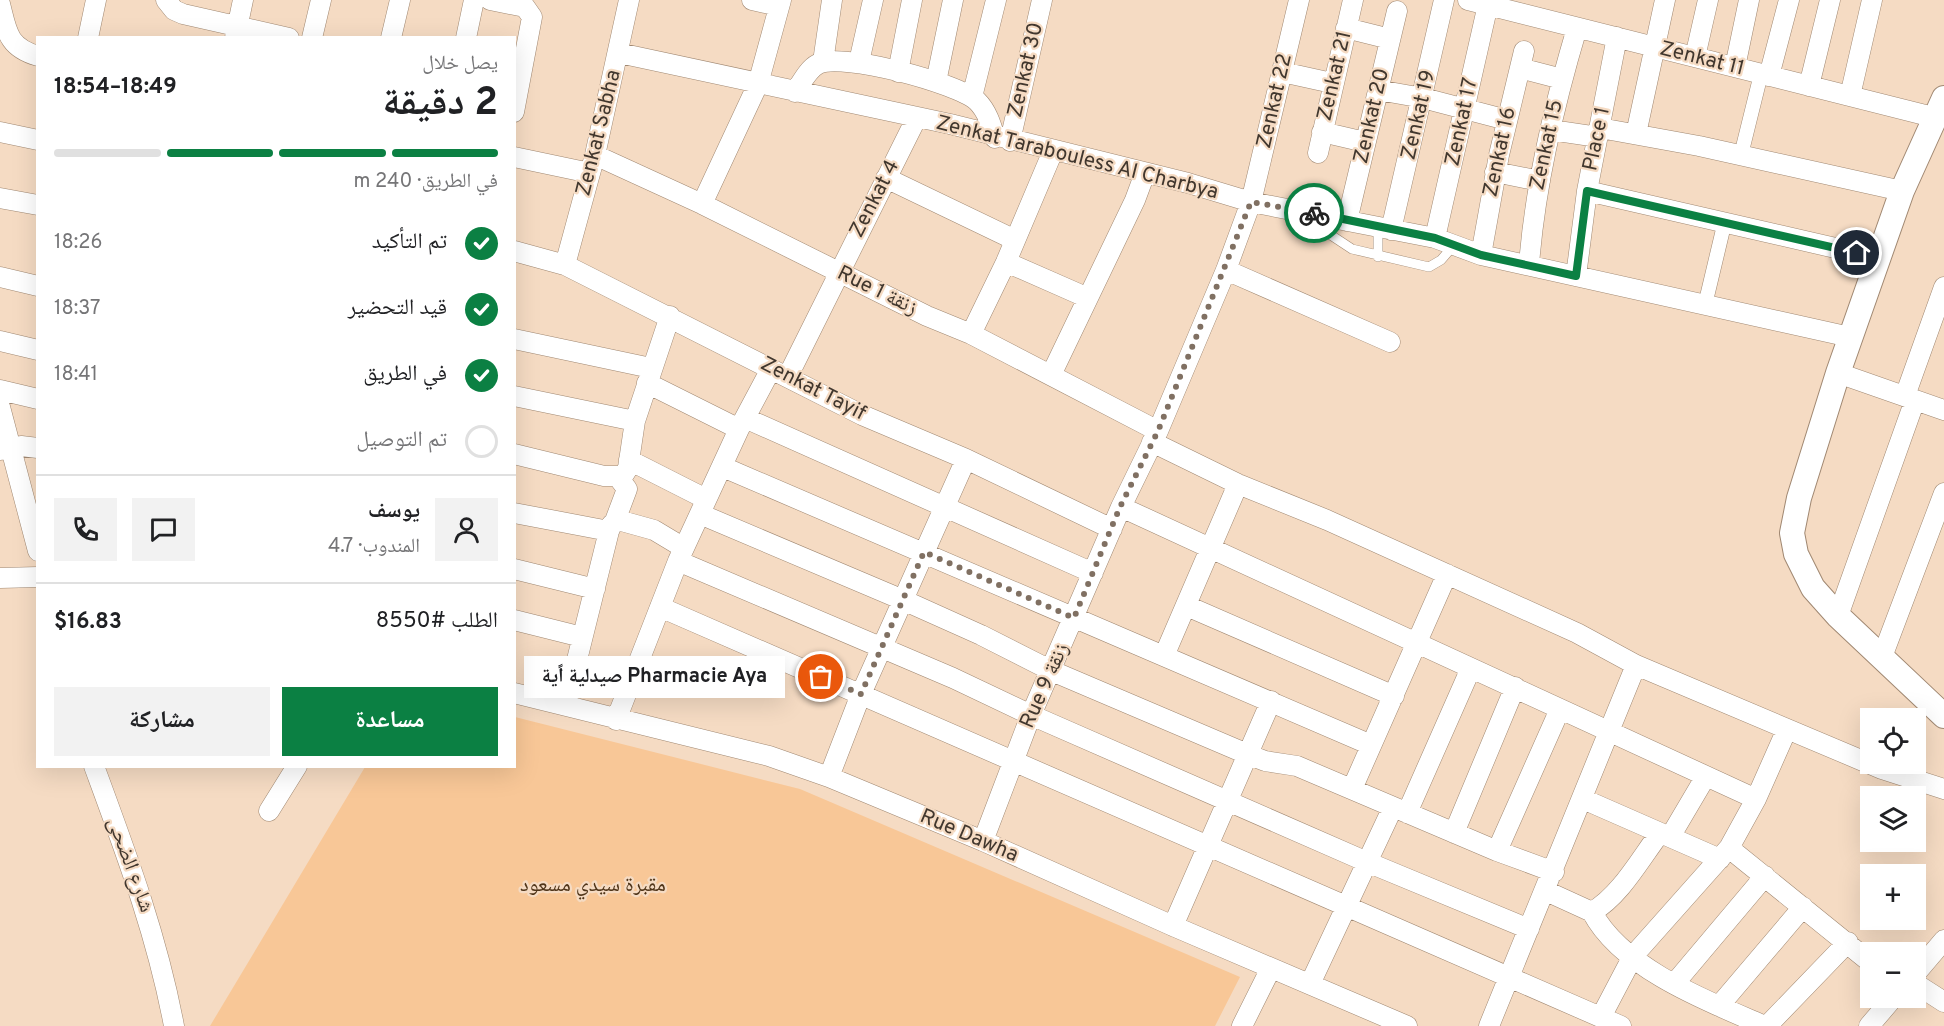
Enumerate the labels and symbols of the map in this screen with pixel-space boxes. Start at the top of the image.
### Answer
street label: Zenkat 30 [1002,20,1050,120]
street label: Zenkat 21 [1312,28,1358,124]
street label: Zenkat 11 [1657,35,1747,83]
street label: Zenkat 22 [1251,51,1299,151]
street label: Zenkat 20 [1348,66,1396,166]
street label: Zenkat Sabha [570,67,628,199]
street label: Zenkat 19 [1396,68,1442,162]
street label: Zenkat 17 [1439,75,1485,169]
street label: Zenkat 15 [1524,97,1570,193]
street label: Place 1 [1577,104,1617,174]
street label: Zenkat 16 [1477,105,1523,199]
street label: Zenkat Tarabouless Al Charbya [933,110,1221,206]
street label: Zenkat 4 [844,156,906,242]
courier [1284,183,1344,243]
pin [1831,227,1882,278]
street label: Rue 1 زنقة [832,260,922,322]
street label: Zenkat Tayif [756,351,870,427]
street label: Rue 9 زنقة [1014,639,1076,733]
pin [795,651,846,702]
callout: Pharmacie Aya صيدلية اًية [524,656,785,698]
street label: Rue Dawha [916,803,1022,869]
street label: شارع الضحى [100,814,160,916]
park label: مقبرة سيدي مسعود [520,872,666,900]

